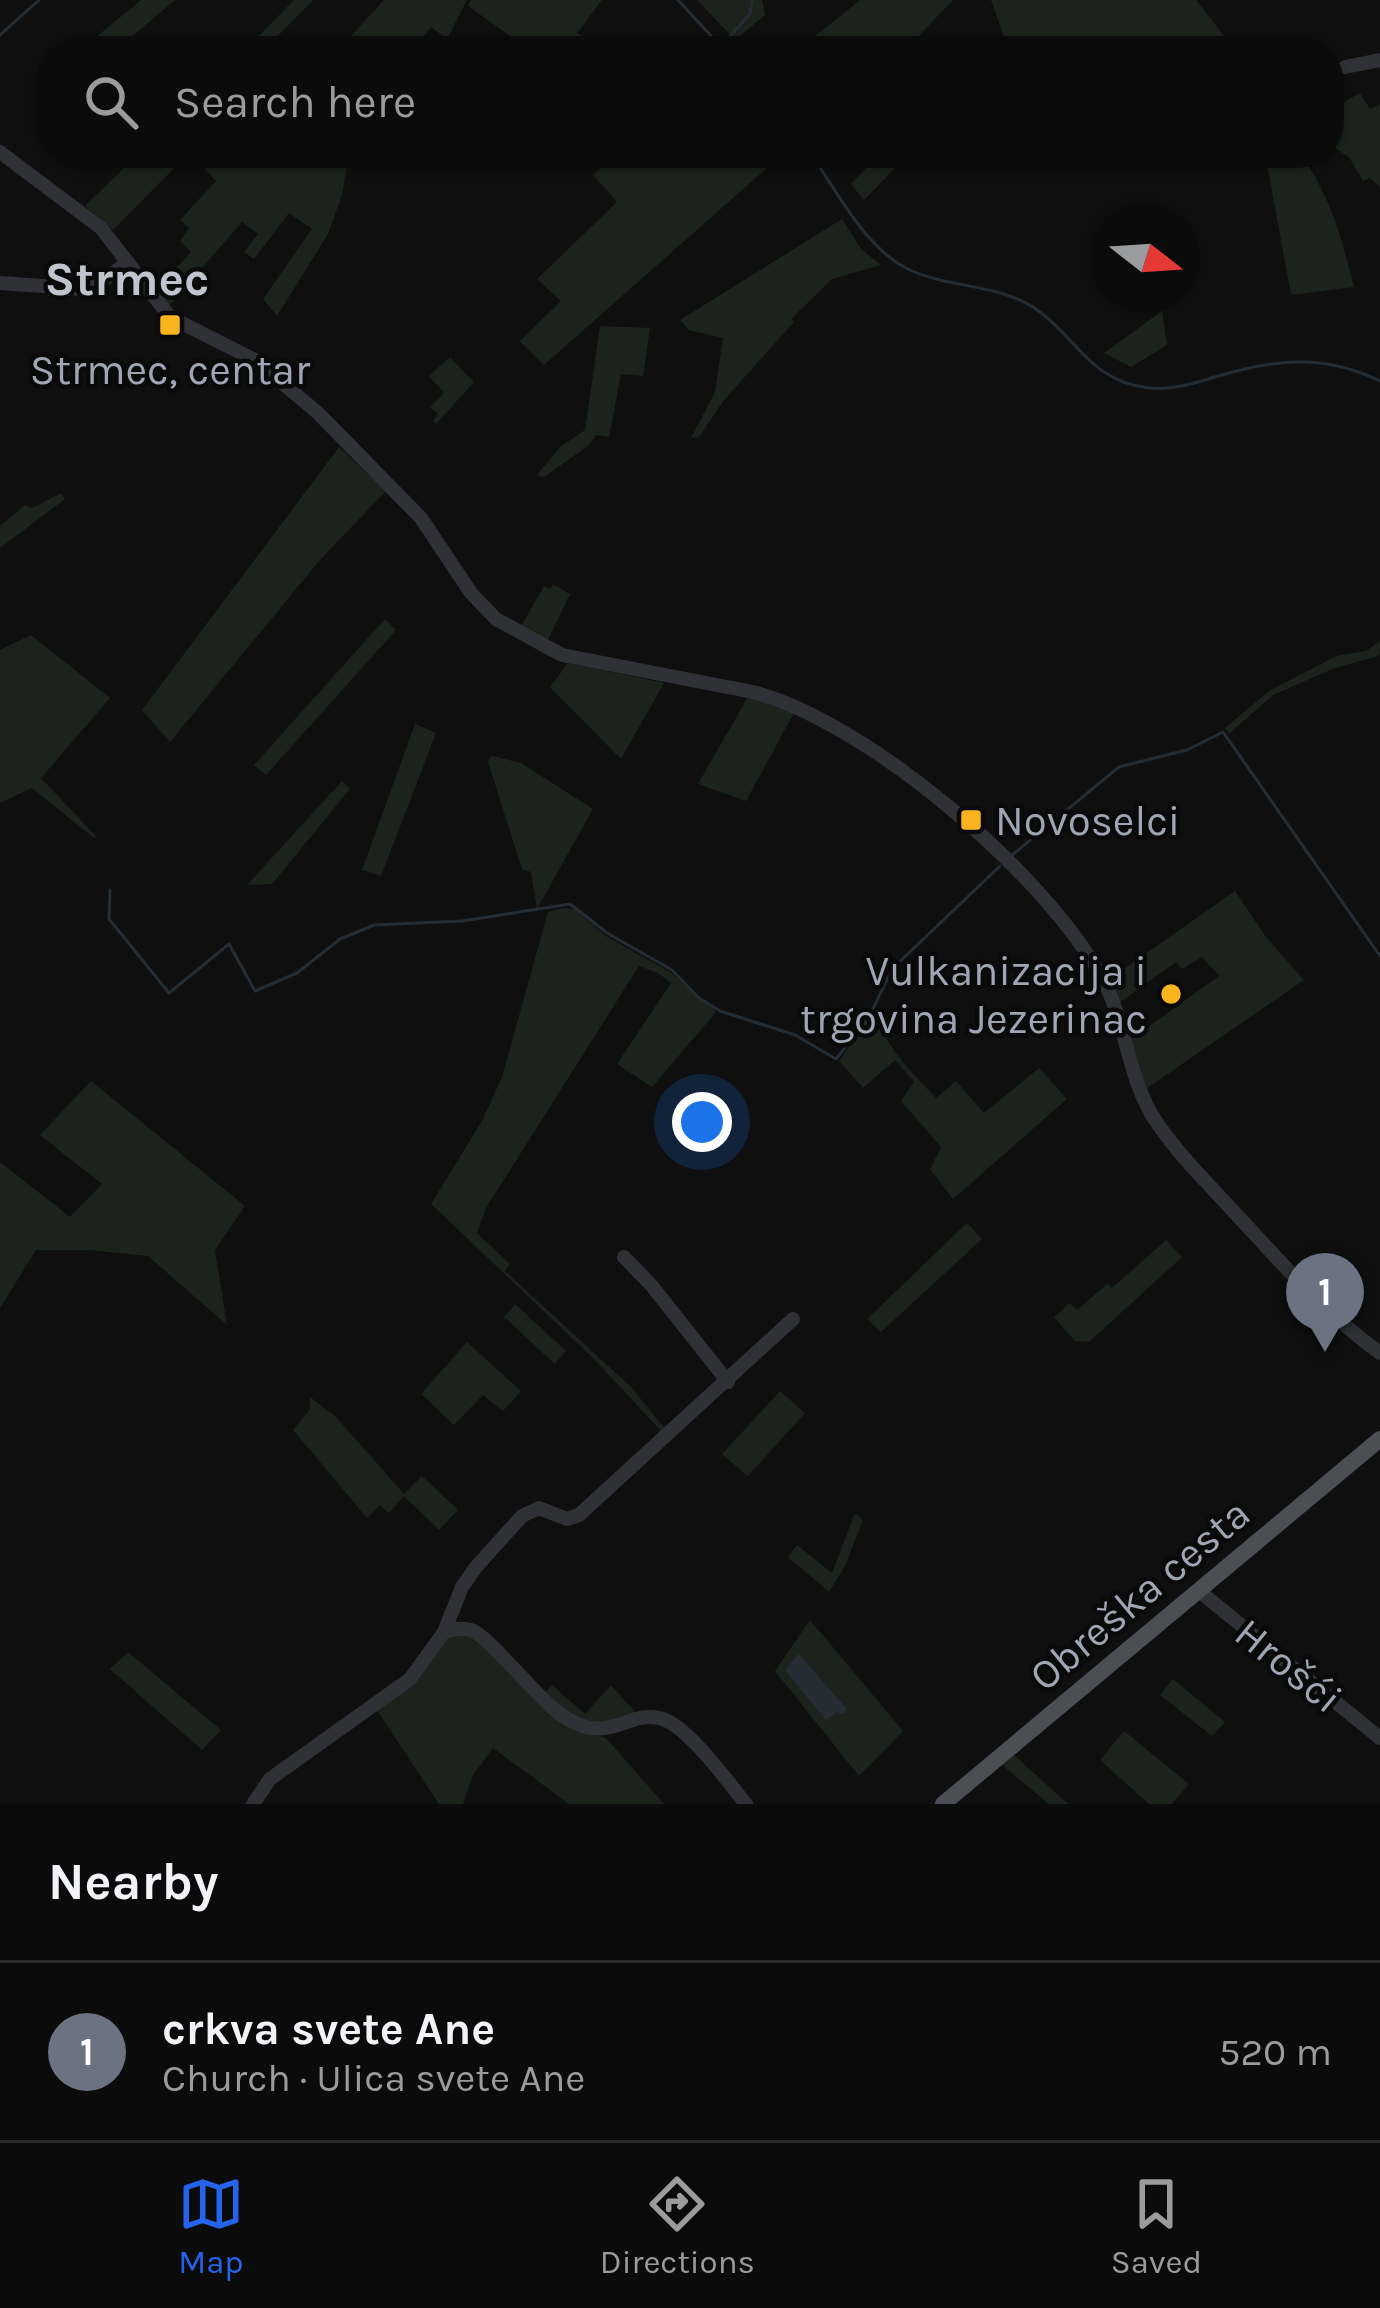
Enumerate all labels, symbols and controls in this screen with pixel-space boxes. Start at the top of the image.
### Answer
search box [36,36,1344,168]
icon: search [78,69,144,135]
text: Search here [174,76,416,128]
north arrow [1092,204,1200,312]
district label: Strmec [45,251,209,307]
marker: Strmec, centar [157,312,183,338]
place label: Strmec, centar [30,345,311,395]
place label: Novoselci [995,796,1180,846]
marker: Novoselci [958,807,984,833]
place label: Vulkanizacija i trgovina Jezerinac [800,946,1147,1044]
marker: Vulkanizacija i trgovina Jezerinac [1158,981,1184,1007]
your location [672,1092,732,1152]
pin: 1 [1286,1253,1364,1352]
street label: Obreška cesta [1019,1488,1260,1701]
street label: Hrošći [1225,1608,1352,1724]
text: Nearby [48,1852,218,1912]
text: crkva svete Ane [162,2003,495,2055]
text: 1 [80,2029,94,2075]
text: 520 m [1218,2029,1332,2075]
text: Church · Ulica svete Ane [162,2055,585,2101]
tab: Map [178,2171,244,2281]
tab: Directions [600,2171,755,2281]
tab: Saved [1111,2171,1202,2281]

